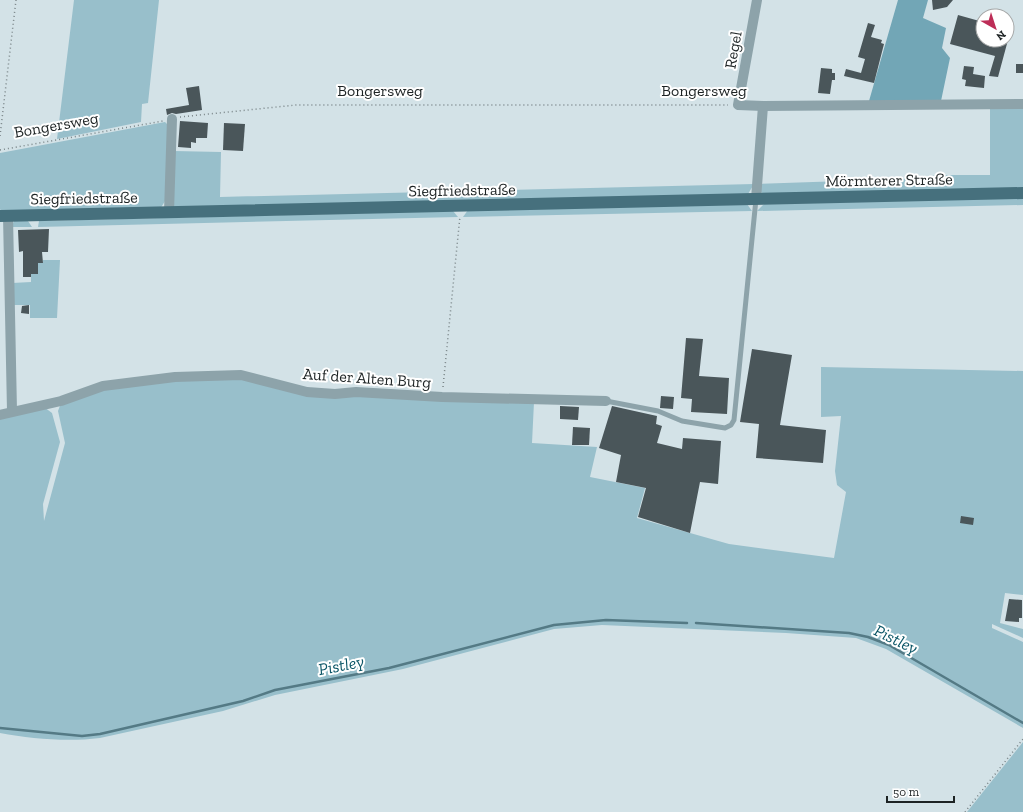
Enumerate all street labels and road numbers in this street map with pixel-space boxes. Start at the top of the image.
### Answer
street label: Regel [720,30,746,70]
street label: Bongersweg [337,81,423,100]
street label: Bongersweg [661,81,747,100]
street label: Bongersweg [12,108,100,142]
street label: Mörmterer Straße [825,169,953,191]
street label: Siegfriedstraße [408,180,516,200]
street label: Siegfriedstraße [30,188,138,208]
street label: Auf der Alten Burg [302,364,432,392]

